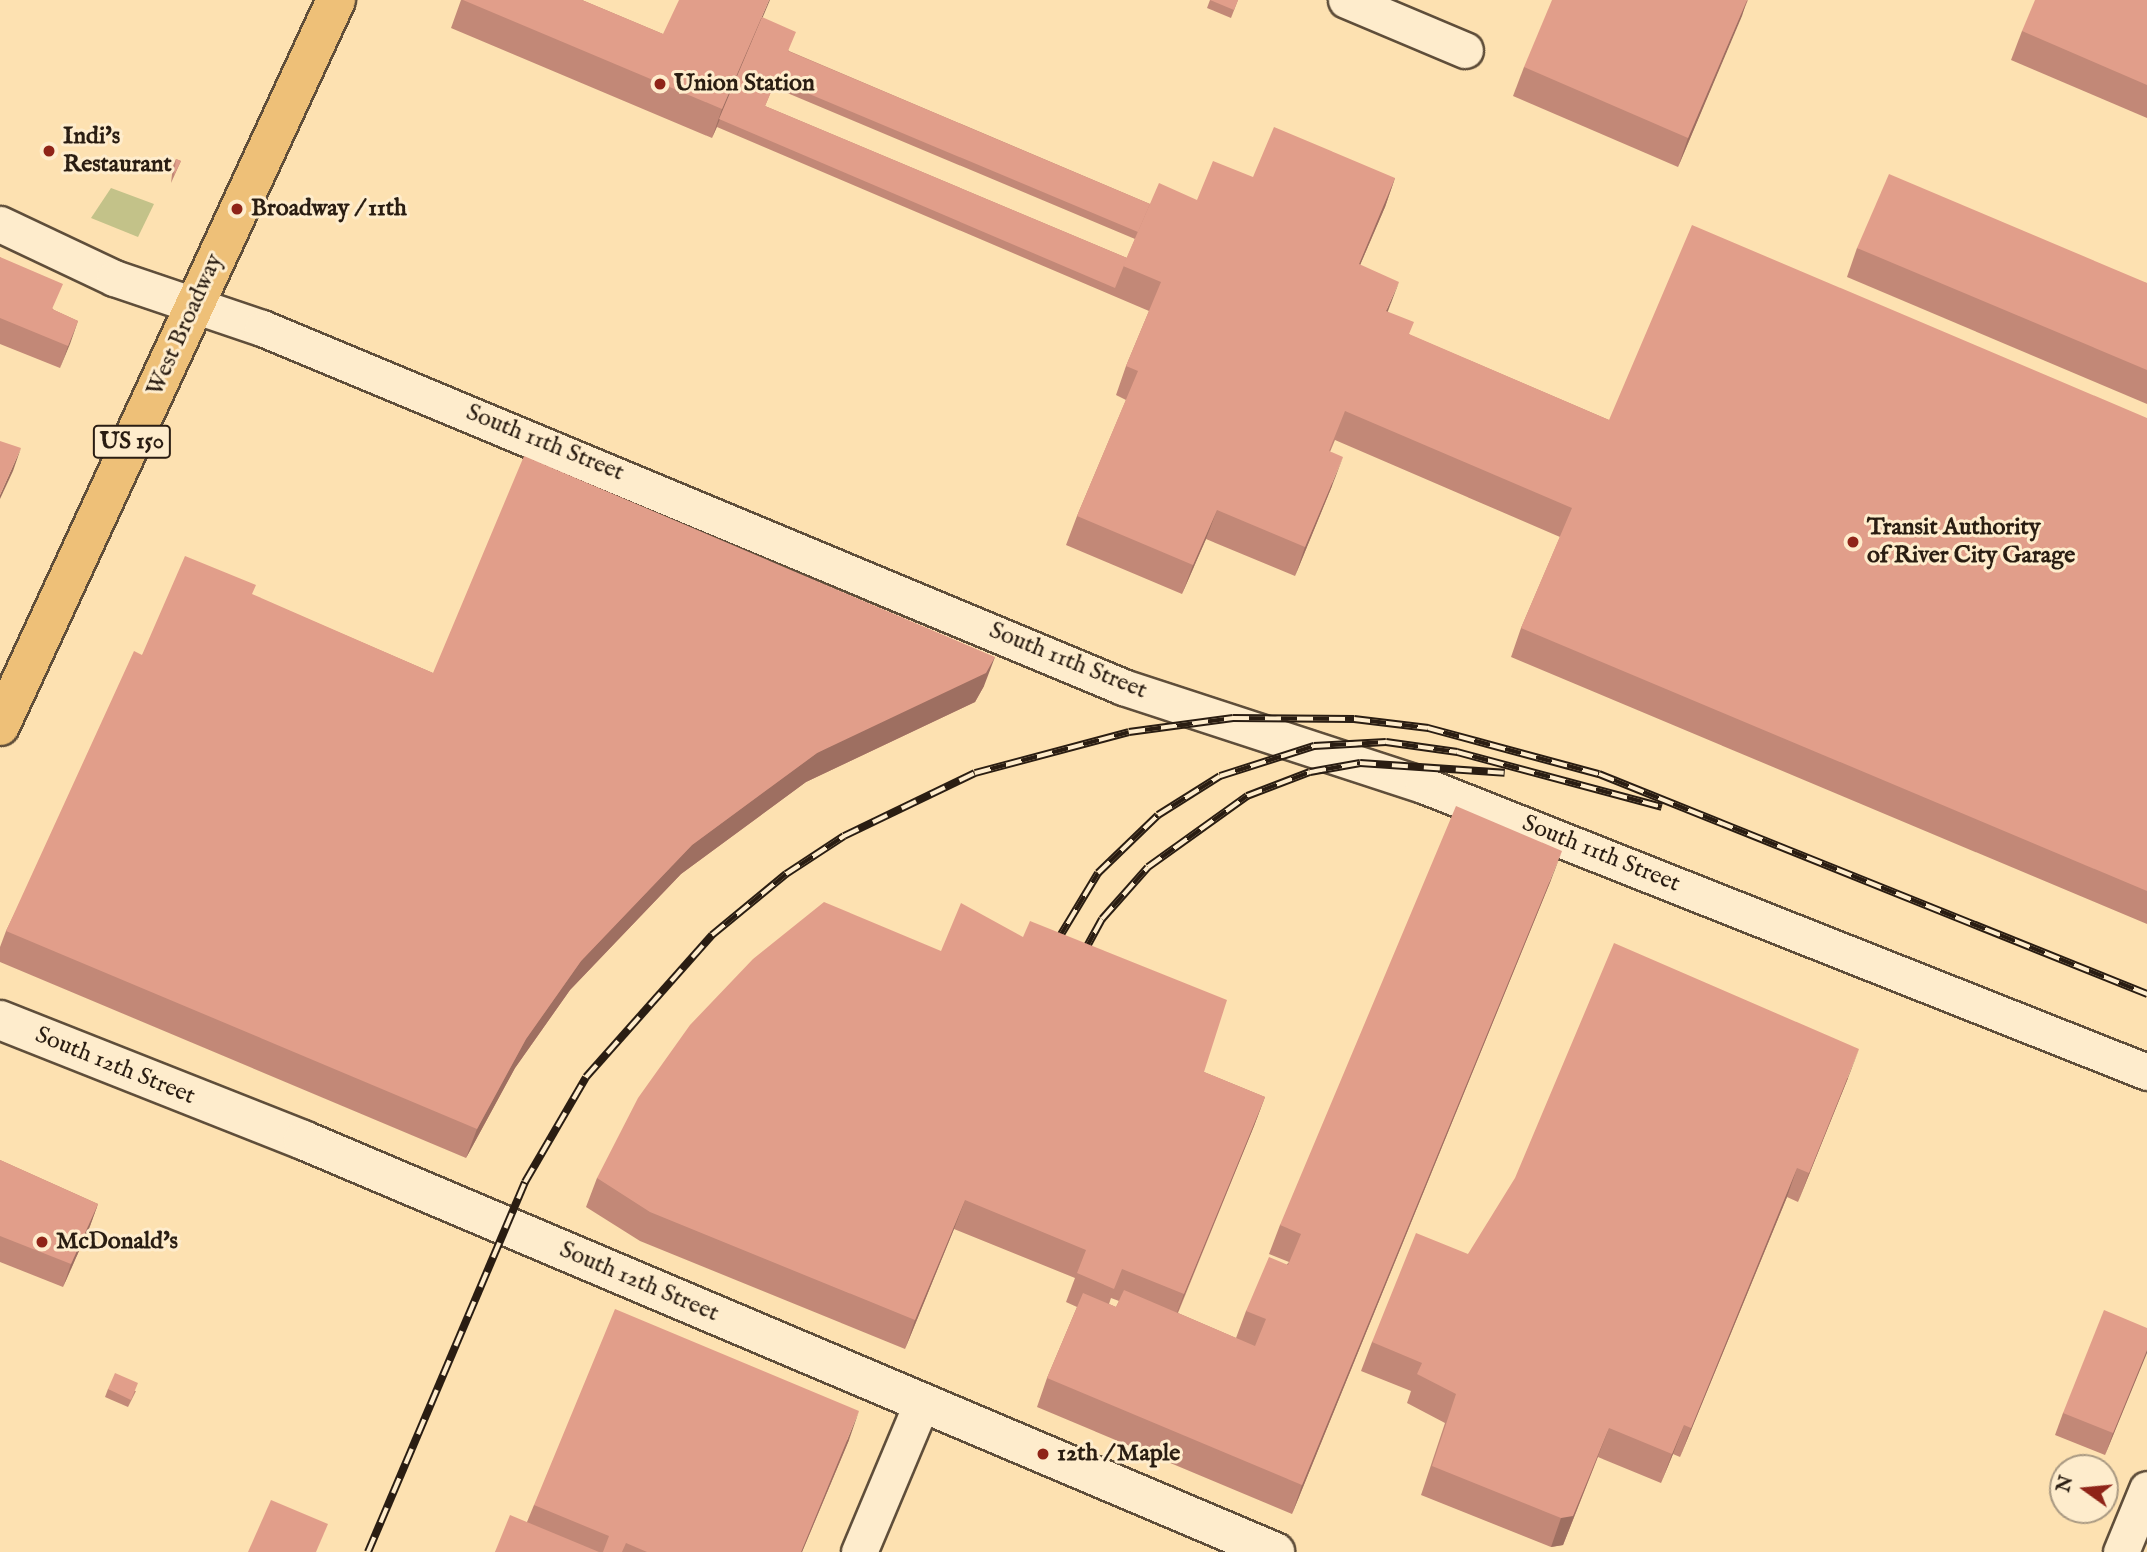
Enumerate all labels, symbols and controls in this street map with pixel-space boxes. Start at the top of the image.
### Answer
place label: Union Station [674,70,815,98]
marker: Union Station [652,76,668,92]
place label: Indi's Restaurant [63,123,172,179]
marker: Indi's Restaurant [41,143,57,159]
place label: Broadway / 11th [251,195,407,223]
marker: Broadway / 11th [229,201,245,217]
street label: West Broadway [141,249,229,401]
street label: South 11th Street [462,398,628,488]
road number: US 150 [92,422,172,462]
place label: Transit Authority of River City Garage [1867,514,2075,570]
marker: Transit Authority of River City Garage [1845,534,1861,550]
street label: South 11th Street [985,616,1151,706]
street label: South 11th Street [1518,809,1684,899]
street label: South 12th Street [31,1021,199,1111]
place label: McDonald's [56,1228,178,1256]
marker: McDonald's [34,1234,50,1250]
street label: South 12th Street [555,1236,723,1328]
place label: 12th / Maple [1057,1440,1180,1468]
marker: 12th / Maple [1035,1446,1051,1462]
north arrow [2049,1454,2119,1524]
text: N [2052,1473,2079,1495]

